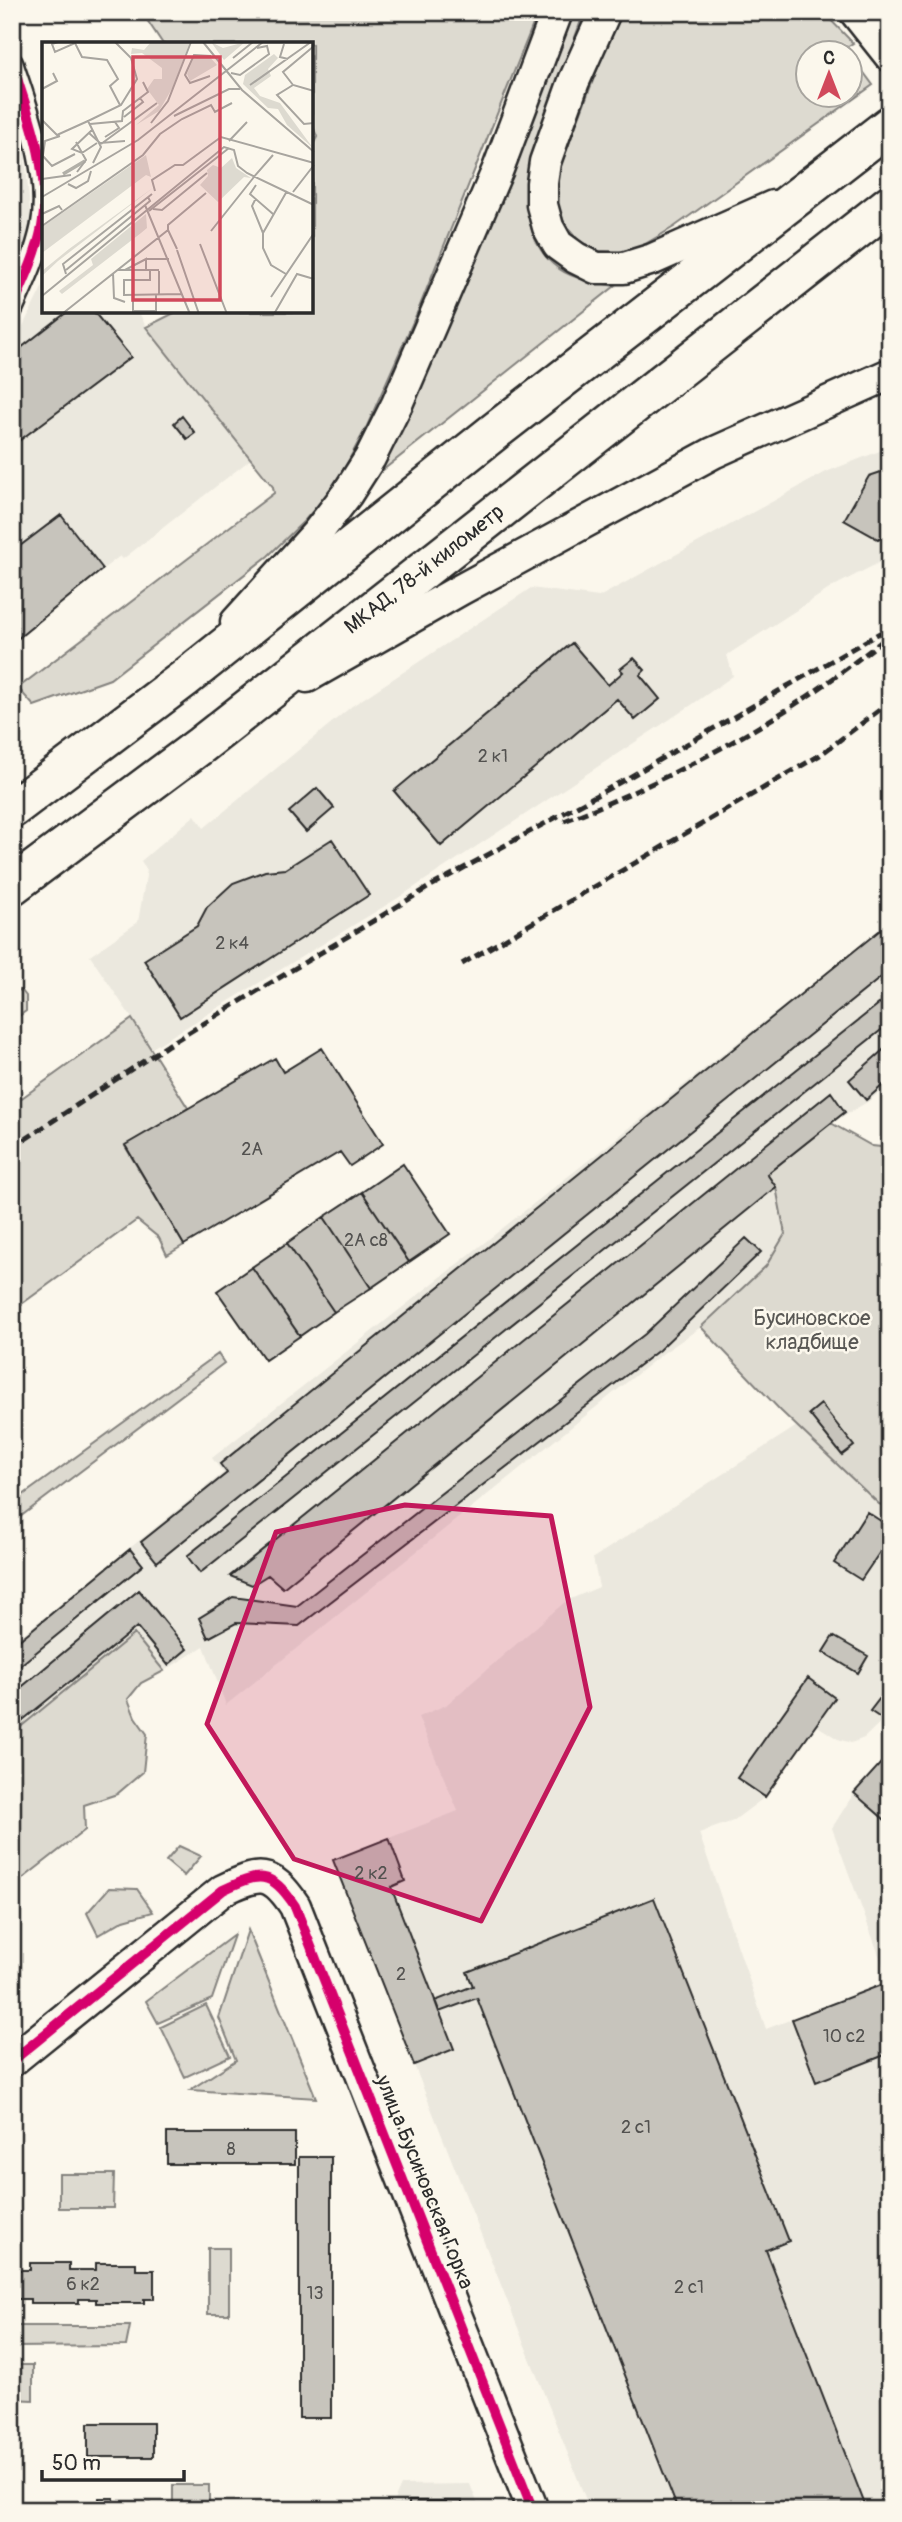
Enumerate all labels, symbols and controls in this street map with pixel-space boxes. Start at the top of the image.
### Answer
north arrow [794,38,864,108]
inset map [42,42,313,313]
text: С [823,46,835,70]
street label: МКАД, 78-й километр [339,498,510,640]
house number: 2 к1 [478,745,508,768]
house number: 2 к4 [215,932,249,955]
house number: 2А [241,1138,263,1161]
house number: 2А с8 [344,1229,388,1252]
park label: Бусиновское кладбище [754,1305,871,1356]
house number: 2 к2 [354,1862,388,1885]
house number: 2 [396,1963,406,1986]
house number: 10 с2 [823,2025,865,2048]
street label: улица Бусиновская Горка [369,2070,480,2293]
house number: 2 с1 [621,2116,651,2139]
house number: 8 [226,2138,236,2161]
house number: 6 к2 [66,2273,100,2296]
house number: 2 с1 [674,2276,704,2299]
house number: 13 [306,2282,324,2305]
scale bar [42,2438,184,2482]
text: 50 m [52,2450,101,2477]

